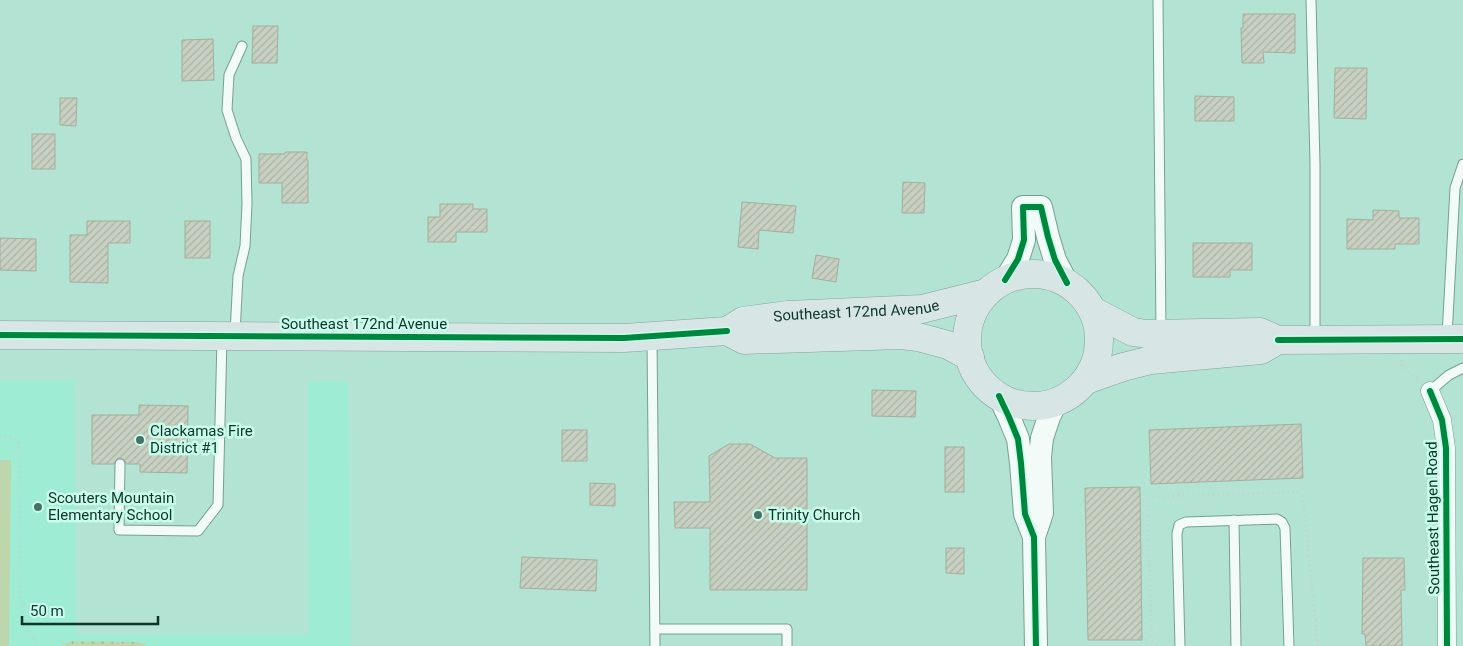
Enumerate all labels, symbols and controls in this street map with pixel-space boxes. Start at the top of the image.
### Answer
street label: Southeast 172nd Avenue [772,296,941,326]
street label: Southeast 172nd Avenue [281,315,447,333]
place label: Clackamas Fire District #1 [150,422,253,457]
marker: Clackamas Fire District #1 [134,434,146,446]
street label: Southeast Hagen Road [1423,441,1443,595]
place label: Scouters Mountain Elementary School [48,489,174,524]
marker: Scouters Mountain Elementary School [32,501,44,513]
place label: Trinity Church [768,506,860,524]
marker: Trinity Church [752,509,764,521]
scale bar [22,594,159,626]
text: 50 m [30,602,64,620]

